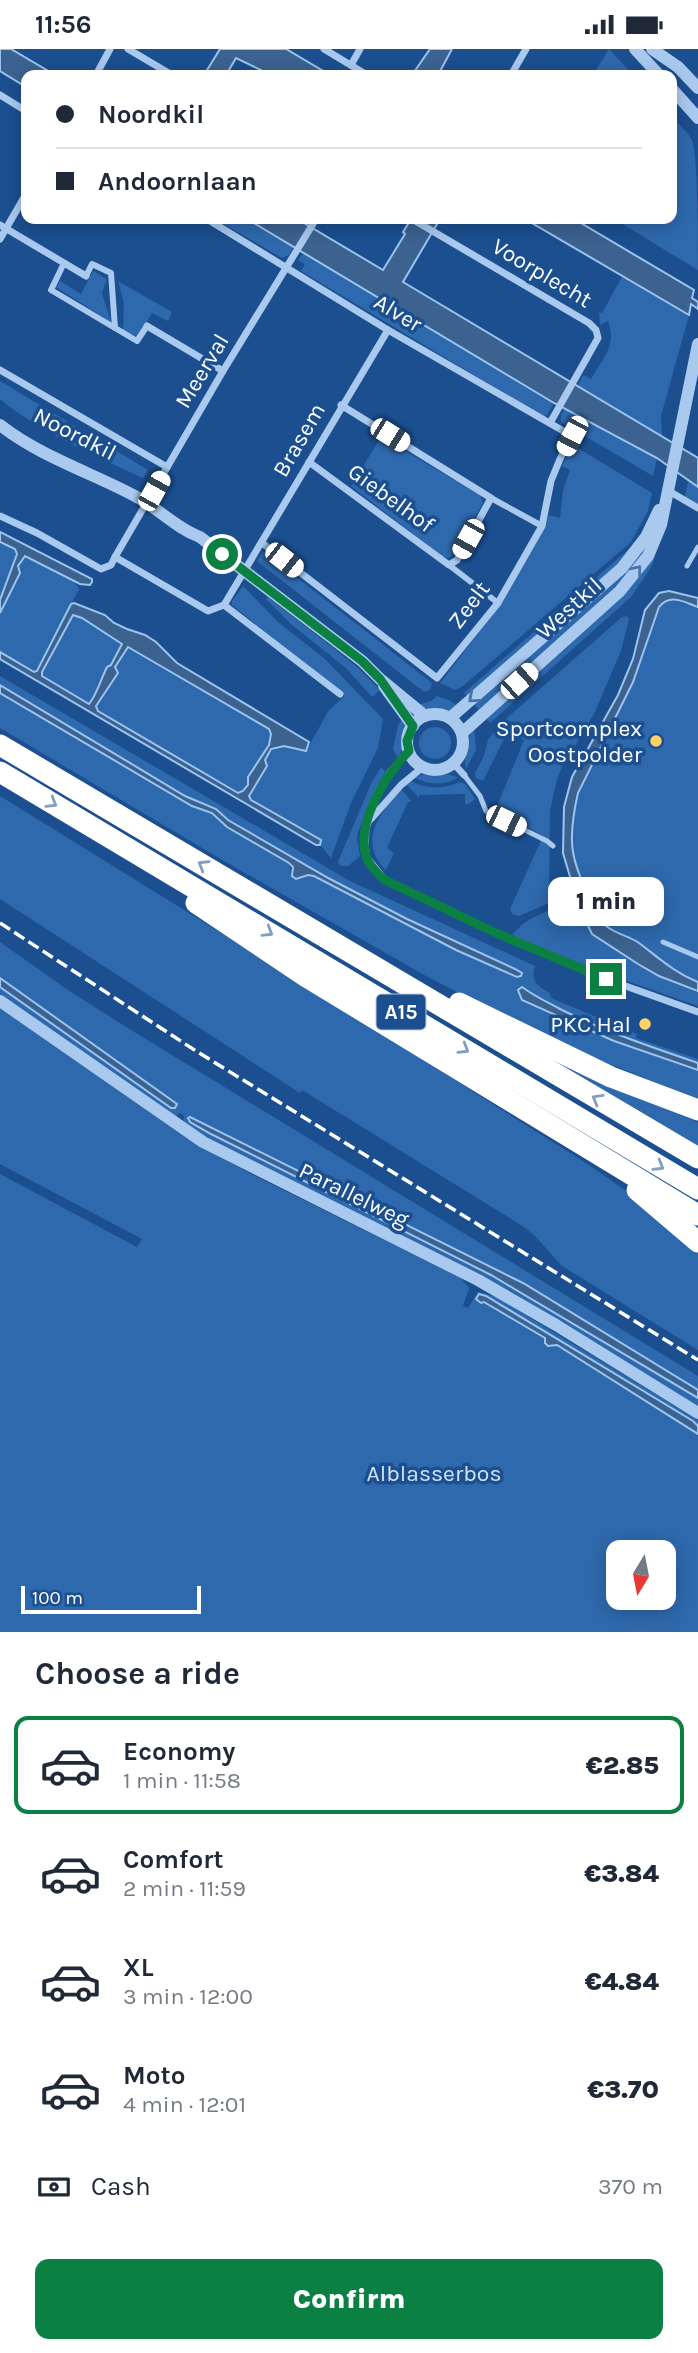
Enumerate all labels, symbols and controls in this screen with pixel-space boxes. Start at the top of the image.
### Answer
text: 11:56 [35,9,91,40]
text: Noordkil [98,99,204,130]
text: Andoornlaan [98,166,257,197]
street label: Voorplecht [487,233,597,314]
street label: Alver [369,288,428,338]
street label: Meerval [169,329,235,413]
street label: Brasem [267,398,331,482]
street label: Noordkil [29,402,121,466]
car [553,413,592,459]
car [367,415,414,455]
street label: Giebelhof [343,458,439,538]
car [135,468,174,514]
car [449,516,488,562]
route start [206,538,238,570]
car [261,539,308,581]
one-way arrow [629,566,642,578]
street label: Westkil [531,572,607,644]
street label: Zeelt [442,576,496,634]
car [497,659,542,703]
one-way arrow [468,690,481,702]
place label: Sportcomplex Oostpolder [496,715,643,768]
marker: Sportcomplex Oostpolder [648,733,664,749]
one-way arrow [45,795,58,808]
car [483,802,530,840]
one-way arrow [198,861,211,874]
callout: 1 min [548,877,664,927]
text: 1 min [576,888,636,915]
one-way arrow [261,924,274,937]
route end [590,963,622,995]
road number: A15 [376,995,426,1030]
place label: PKC Hal [550,1011,631,1038]
marker: PKC Hal [637,1016,653,1032]
one-way arrow [456,1041,469,1054]
one-way arrow [591,1094,604,1107]
street label: Parallelweg [295,1157,413,1233]
one-way arrow [651,1158,664,1171]
park label: Alblasserbos [367,1460,501,1487]
north arrow [606,1540,676,1610]
map controls [606,1540,676,1610]
scale bar [21,1583,201,1615]
text: 100 m [32,1587,83,1609]
text: Choose a ride [35,1655,240,1692]
icon: car [39,1734,102,1797]
text: Economy [123,1736,235,1767]
text: €2.85 [586,1750,659,1781]
text: 1 min · 11:58 [123,1767,241,1794]
icon: car [39,1842,102,1905]
text: Comfort [123,1844,224,1875]
text: €3.84 [584,1858,659,1889]
text: 2 min · 11:59 [123,1875,246,1902]
icon: car [39,1950,102,2013]
text: XL [123,1952,154,1983]
text: €4.84 [585,1966,659,1997]
text: 3 min · 12:00 [123,1983,253,2010]
icon: car [39,2058,102,2121]
text: Moto [123,2060,185,2091]
text: €3.70 [587,2074,659,2105]
text: 4 min · 12:01 [123,2091,246,2118]
icon: cash [35,2168,73,2206]
text: Cash [91,2171,151,2202]
text: 370 m [598,2173,663,2200]
button: Confirm [35,2259,663,2339]

